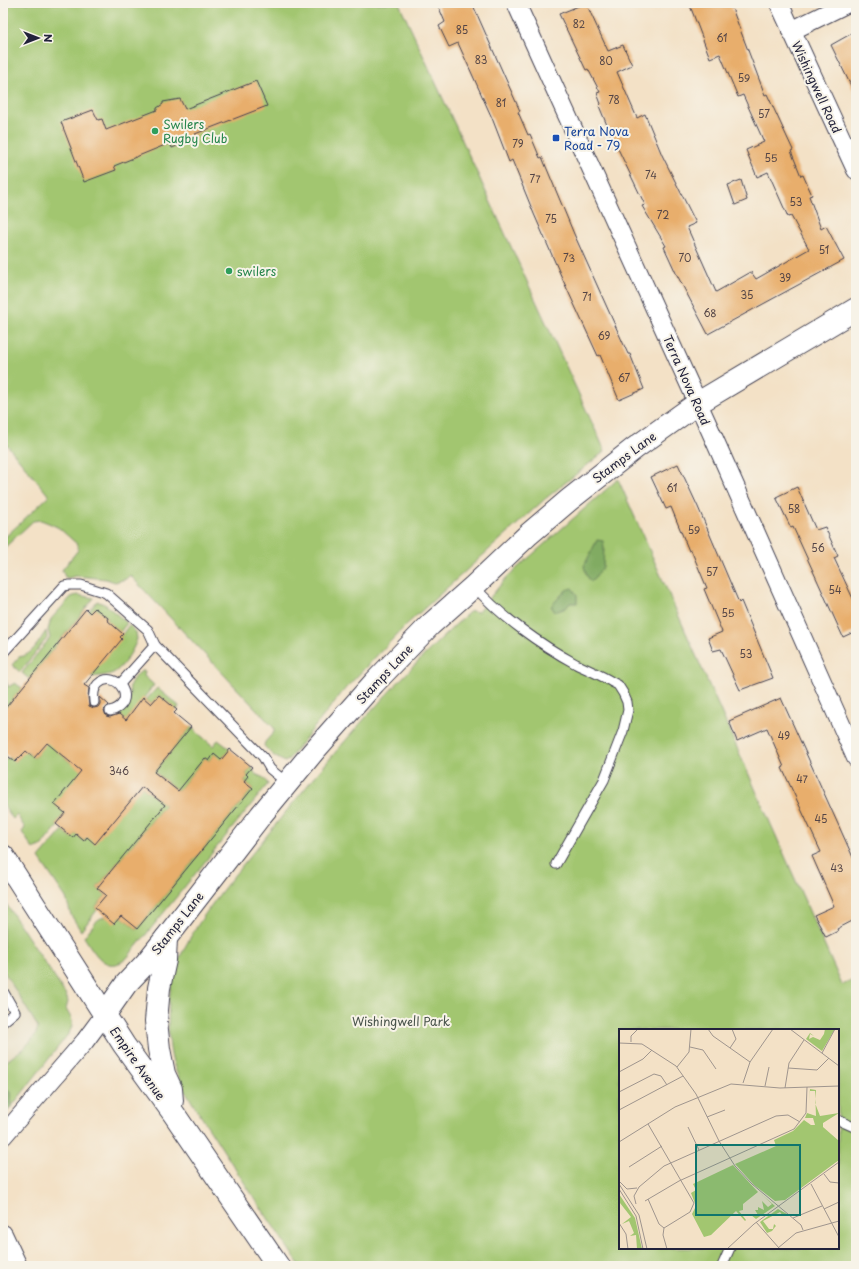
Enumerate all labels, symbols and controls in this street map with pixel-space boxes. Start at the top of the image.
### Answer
house number: 82 [573,16,585,31]
north arrow [18,18,58,58]
house number: 85 [456,22,468,37]
house number: 61 [716,30,728,45]
text: N [40,34,57,43]
street label: Wishingwell Road [788,38,846,136]
house number: 83 [475,52,487,67]
house number: 80 [599,53,613,68]
house number: 59 [738,70,750,85]
house number: 78 [608,92,620,107]
house number: 81 [496,95,506,110]
house number: 57 [758,106,770,121]
place label: Swilers Rugby Club [163,115,227,147]
place label: Terra Nova Road - 79 [564,122,629,154]
marker: Swilers Rugby Club [150,126,160,136]
marker: Terra Nova Road - 79 [551,133,561,143]
house number: 79 [512,136,524,151]
house number: 55 [765,150,778,165]
house number: 74 [645,167,657,182]
house number: 77 [529,171,541,186]
house number: 53 [790,194,802,209]
house number: 72 [657,207,669,222]
house number: 75 [545,211,557,226]
house number: 51 [819,242,829,257]
house number: 73 [563,250,575,265]
house number: 70 [679,250,691,265]
place label: swilers [237,262,277,280]
marker: swilers [224,266,234,276]
house number: 39 [779,270,791,285]
house number: 35 [741,287,753,302]
house number: 71 [582,289,592,304]
house number: 68 [703,305,717,320]
house number: 69 [598,328,610,343]
street label: Terra Nova Road [659,332,715,428]
house number: 67 [618,370,630,385]
street label: Stamps Lane [588,427,660,487]
house number: 61 [666,480,678,495]
house number: 58 [788,501,800,516]
house number: 59 [688,522,700,537]
house number: 56 [811,540,825,555]
house number: 57 [706,564,718,579]
house number: 54 [828,582,842,597]
house number: 55 [722,605,735,620]
street label: Stamps Lane [352,640,416,708]
house number: 53 [740,646,752,661]
house number: 49 [778,728,790,743]
house number: 346 [109,763,129,778]
house number: 47 [796,771,809,786]
house number: 45 [815,811,827,826]
house number: 43 [831,860,844,875]
street label: Stamps Lane [147,888,207,958]
park label: Wishingwell Park [352,1012,450,1030]
street label: Empire Avenue [106,1023,170,1104]
inset map [619,1029,839,1249]

